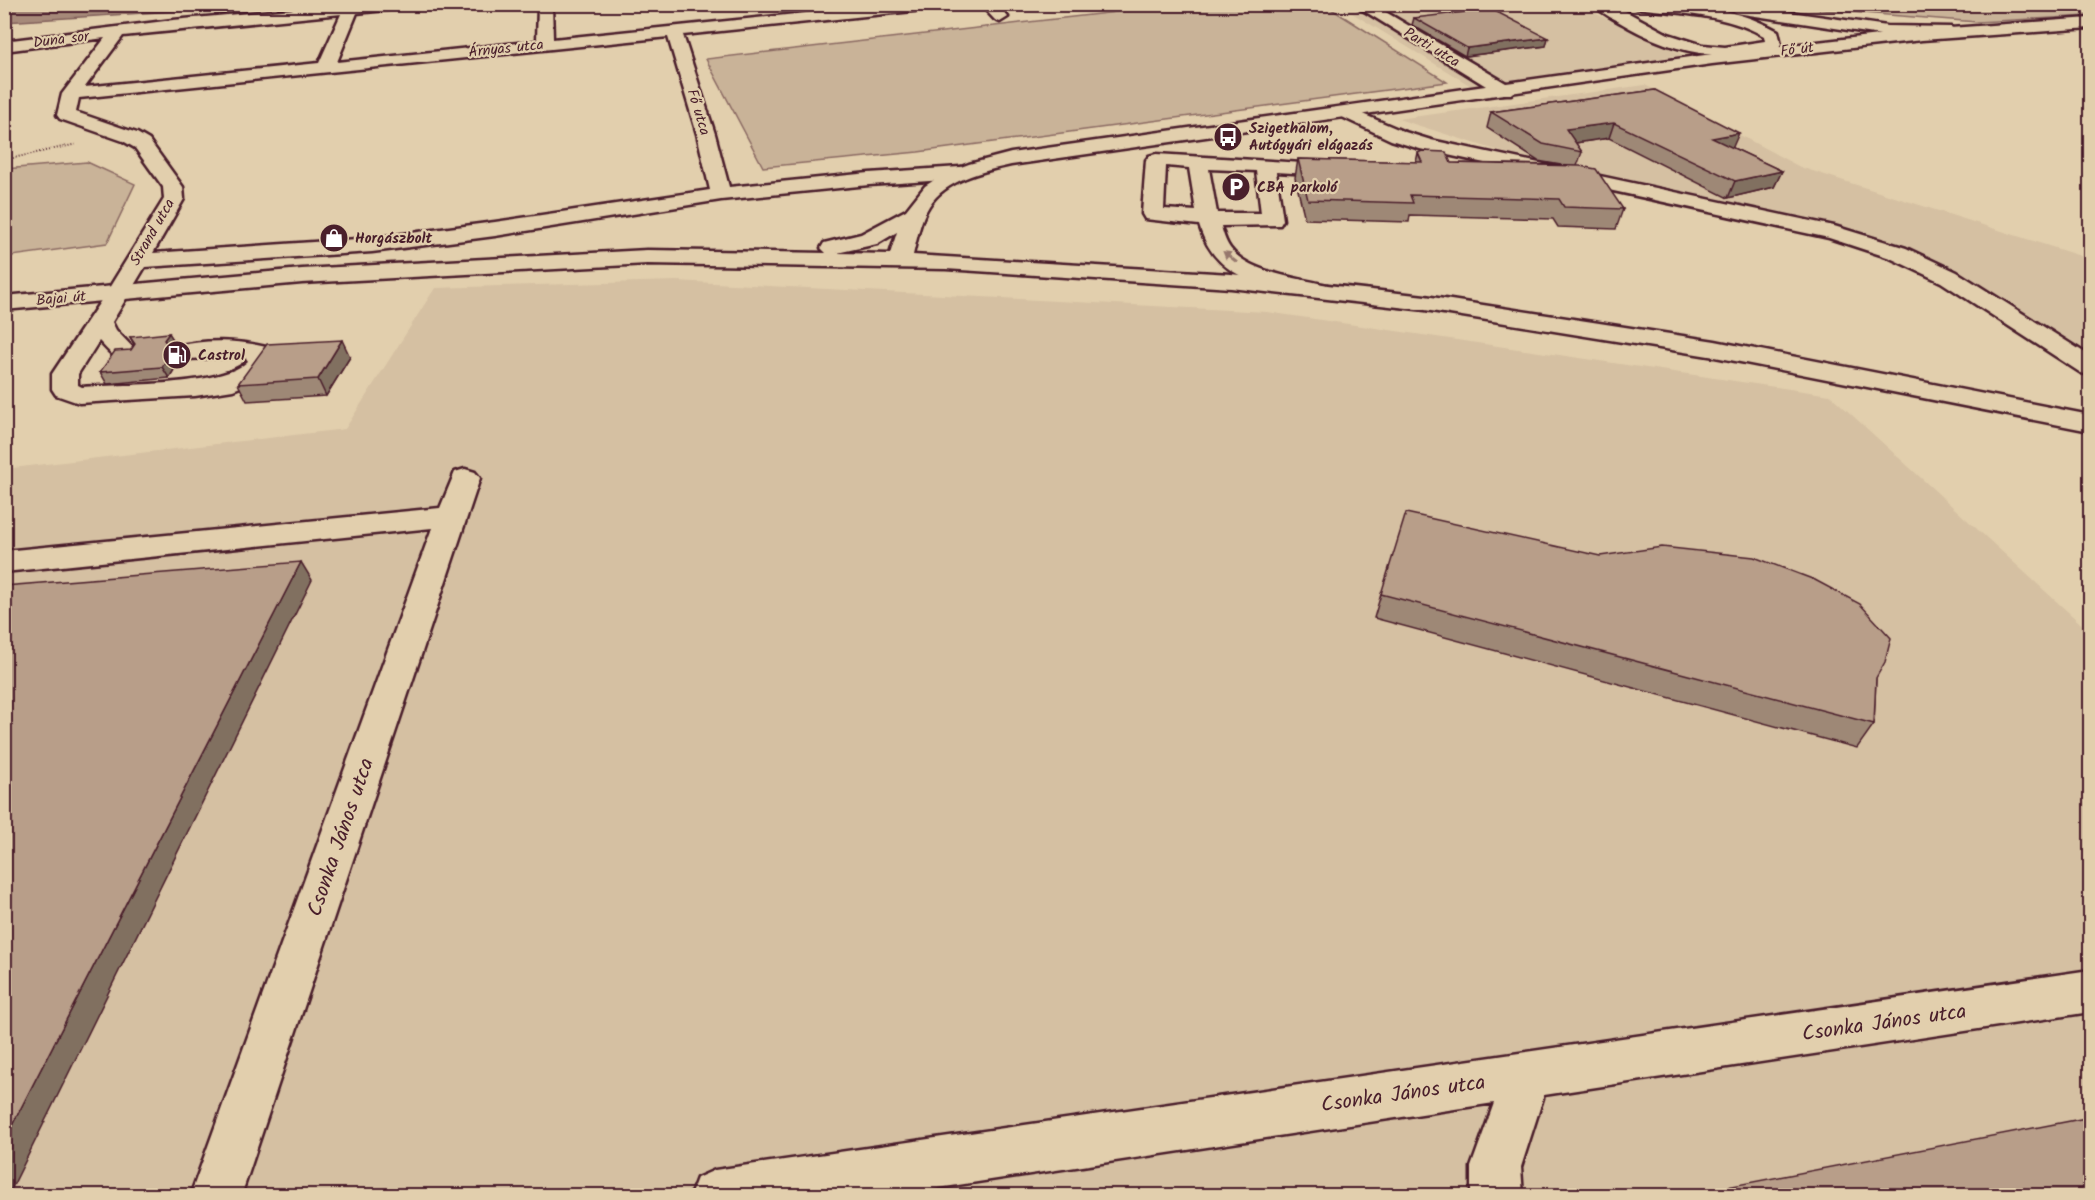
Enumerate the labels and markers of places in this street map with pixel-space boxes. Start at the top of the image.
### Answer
place label: Szigethalom, Autógyári elágazás [1249,117,1373,158]
bus stop icon: Szigethalom, Autógyári elágazás [1212,121,1244,153]
parking icon: CBA parkoló [1220,171,1252,203]
place label: CBA parkoló [1257,176,1338,200]
shop icon: Horgászbolt [318,222,350,254]
place label: Horgászbolt [355,227,433,251]
fuel station icon: Castrol [161,339,193,371]
place label: Castrol [198,344,245,368]

